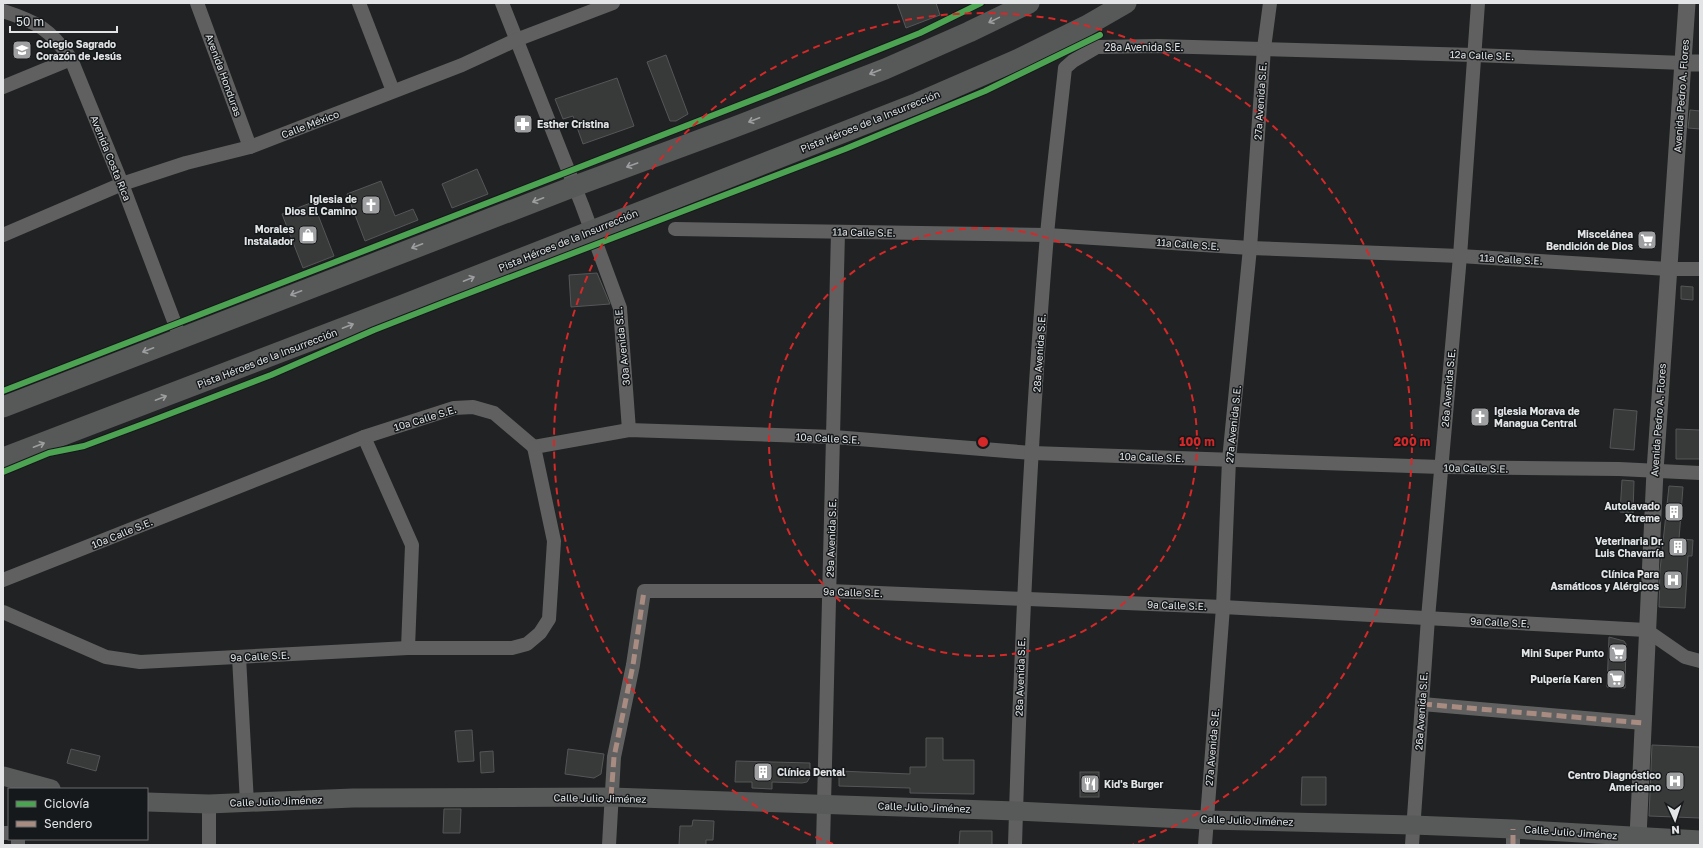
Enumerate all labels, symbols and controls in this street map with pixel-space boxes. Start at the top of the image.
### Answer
scale bar [10,8,117,34]
text: 50 m [16,14,44,29]
one-way arrow [989,17,1001,24]
street label: Avenida Honduras [203,32,245,118]
place label: Colegio Sagrado Corazón de Jesús [36,38,122,62]
school or university icon: Colegio Sagrado Corazón de Jesús [11,39,33,61]
street label: Avenida Pedro A. Flores [1671,39,1691,153]
street label: 28a Avenida S.E. [1105,41,1183,53]
street label: 12a Calle S.E. [1450,48,1514,62]
street label: 27a Avenida S.E. [1251,62,1269,140]
one-way arrow [870,69,882,77]
street label: Pista Héroes de la Insurrección [799,87,941,155]
street label: Calle México [279,107,341,141]
street label: Avenida Costa Rica [88,113,134,203]
pharmacy icon: Esther Cristina [512,113,534,135]
one-way arrow [749,116,761,124]
place label: Esther Cristina [537,118,609,130]
one-way arrow [627,161,639,169]
place label: Iglesia de Dios El Camino [284,193,357,217]
church icon: Iglesia de Dios El Camino [360,194,382,216]
one-way arrow [533,196,545,204]
street label: Pista Héroes de la Insurrección [497,206,639,274]
place label: Morales Instalador [244,223,294,247]
shop icon: Morales Instalador [297,224,319,246]
street label: 11a Calle S.E. [832,225,896,239]
place label: Miscelánea Bendición de Dios [1546,228,1633,252]
supermarket icon: Miscelánea Bendición de Dios [1636,229,1658,251]
street label: 11a Calle S.E. [1156,236,1220,252]
one-way arrow [411,243,423,251]
street label: 11a Calle S.E. [1479,251,1543,267]
one-way arrow [462,275,474,282]
one-way arrow [290,289,302,297]
street label: 30a Avenida S.E. [612,306,632,386]
street label: 28a Avenida S.E. [1030,313,1048,393]
one-way arrow [341,322,353,330]
street label: Pista Héroes de la Insurrección [195,326,339,390]
one-way arrow [143,346,155,354]
street label: 26a Avenida S.E. [1439,348,1457,428]
street label: Avenida Pedro A. Flores [1648,363,1668,477]
street label: 27a Avenida S.E. [1223,385,1243,463]
one-way arrow [154,394,166,402]
street label: 10a Calle S.E. [392,403,458,433]
place label: Iglesia Morava de Managua Central [1494,405,1580,429]
church icon: Iglesia Morava de Managua Central [1469,406,1491,428]
street label: 10a Calle S.E. [795,430,861,446]
text: 100 m [1179,434,1215,449]
text: 200 m [1394,434,1430,449]
centre of rings [976,435,990,449]
one-way arrow [33,440,45,448]
street label: 10a Calle S.E. [1119,450,1185,464]
street label: 10a Calle S.E. [1444,461,1508,475]
street label: 29a Avenida S.E. [824,498,838,578]
place label: Autolavado Xtreme [1605,500,1660,524]
building icon: Autolavado Xtreme [1663,501,1685,523]
street label: 10a Calle S.E. [90,515,154,551]
place label: Veterinaria Dr. Luis Chavarría [1595,535,1664,559]
building icon: Veterinaria Dr. Luis Chavarría [1667,536,1689,558]
place label: Clínica Para Asmáticos y Alérgicos [1551,568,1659,592]
hospital icon: Clínica Para Asmáticos y Alérgicos [1662,569,1684,591]
street label: 9a Calle S.E. [823,585,883,599]
street label: 9a Calle S.E. [1147,598,1207,612]
street label: 9a Calle S.E. [1470,614,1530,630]
street label: 28a Avenida S.E. [1013,637,1027,717]
supermarket icon: Mini Super Punto [1607,642,1629,664]
place label: Mini Super Punto [1521,647,1604,659]
street label: 9a Calle S.E. [230,648,290,664]
supermarket icon: Pulpería Karen [1605,668,1627,690]
street label: 26a Avenida S.E. [1412,671,1430,751]
place label: Pulpería Karen [1530,673,1602,685]
street label: 27a Avenida S.E. [1203,708,1221,786]
building icon: Clínica Dental [752,761,774,783]
place label: Clínica Dental [777,766,846,778]
place label: Centro Diagnóstico Americano [1568,769,1661,793]
hospital icon: Centro Diagnóstico Americano [1664,770,1686,792]
restaurant icon: Kid's Burger [1079,773,1101,795]
place label: Kid's Burger [1104,778,1163,790]
legend [8,788,148,840]
street label: Calle Julio Jiménez [553,791,647,805]
street label: Calle Julio Jiménez [229,793,323,809]
text: Ciclovía [44,796,89,811]
street label: Calle Julio Jiménez [877,799,971,815]
north arrow [1655,800,1695,840]
street label: Calle Julio Jiménez [1200,812,1294,828]
text: Sendero [44,816,92,831]
street label: Calle Julio Jiménez [1524,823,1618,841]
text: N [1671,824,1680,837]

